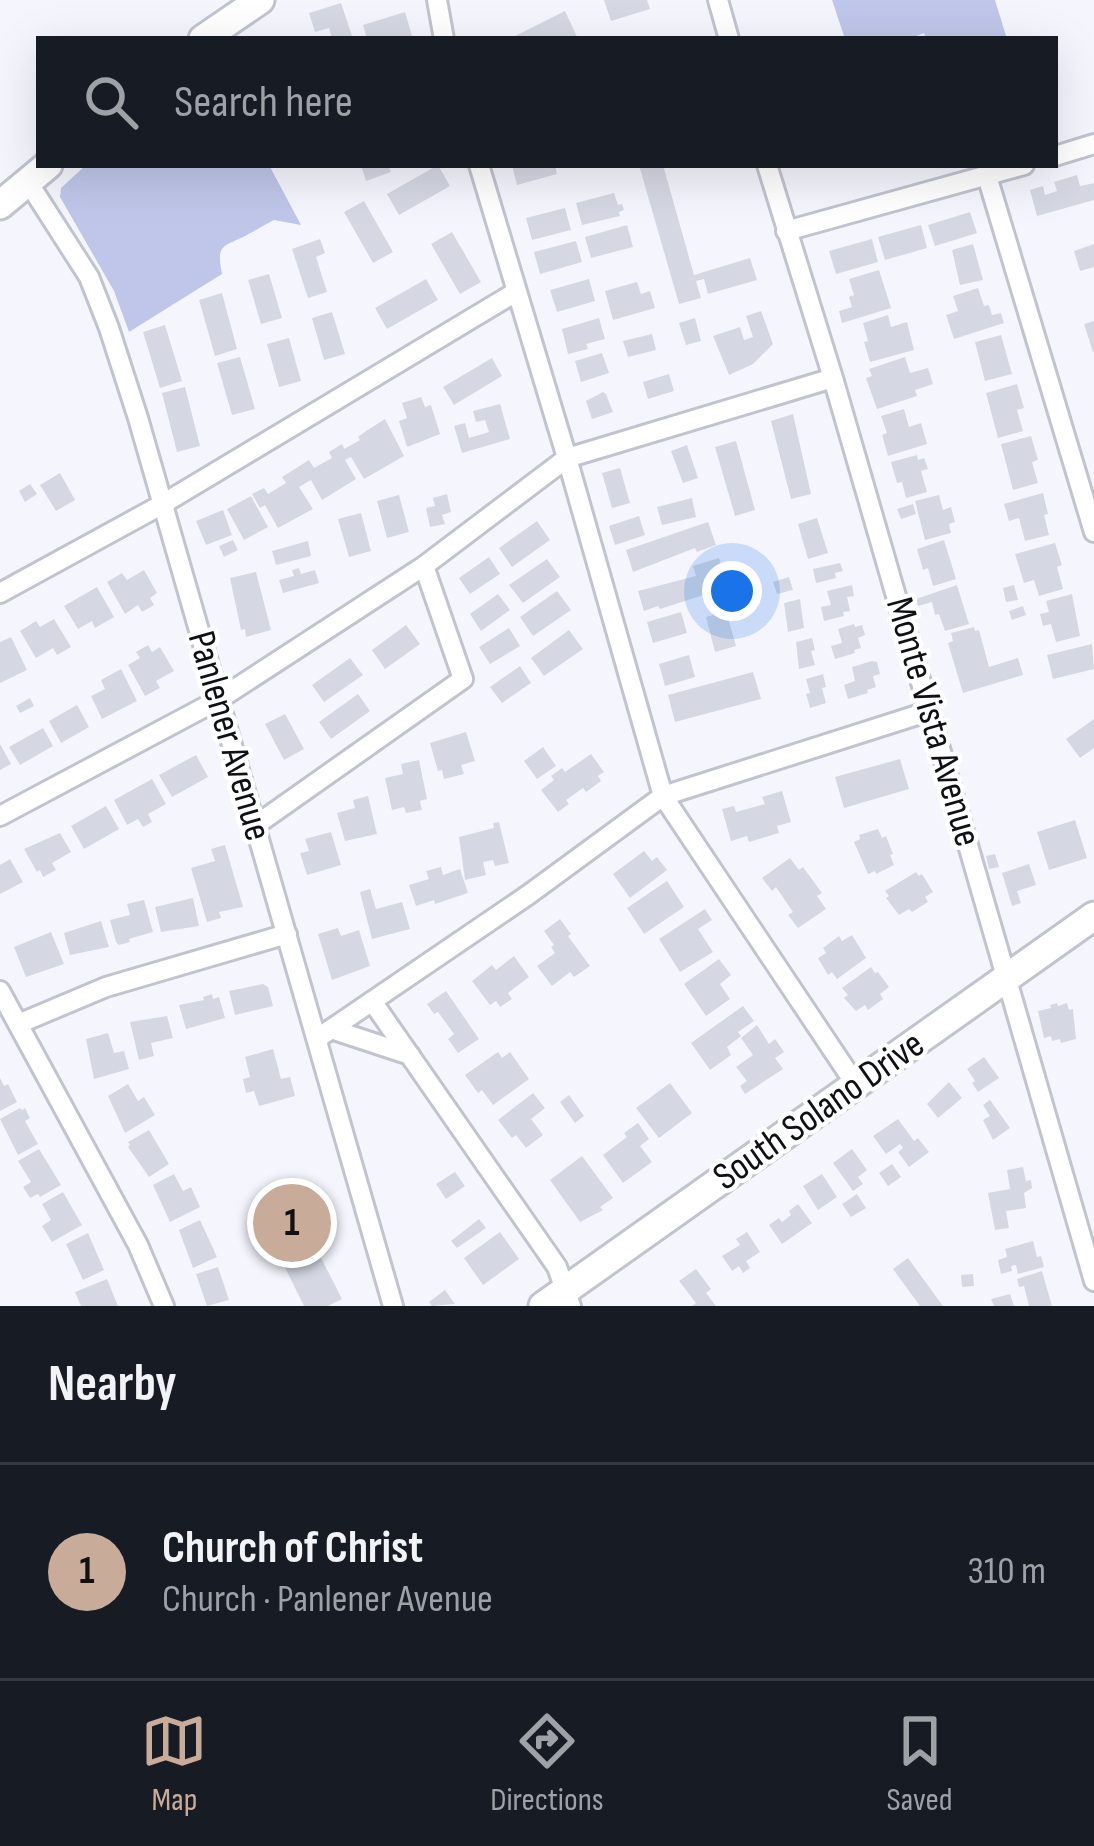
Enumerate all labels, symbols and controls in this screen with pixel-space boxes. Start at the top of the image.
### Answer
search box [36,36,1058,168]
icon: search [78,69,144,135]
text: Search here [174,75,353,130]
your location [702,561,762,621]
street label: Monte Vista Avenue [875,592,991,852]
street label: Panlener Avenue [177,626,281,846]
street label: South Solano Drive [705,1021,933,1201]
pin: 1 [253,1178,331,1268]
text: Nearby [48,1354,177,1415]
text: Church of Christ [162,1521,423,1576]
text: 1 [79,1548,95,1595]
text: 310 m [967,1548,1046,1595]
text: Church · Panlener Avenue [162,1576,493,1623]
tab: Map [141,1708,207,1820]
tab: Directions [490,1708,604,1820]
tab: Saved [886,1708,953,1820]

